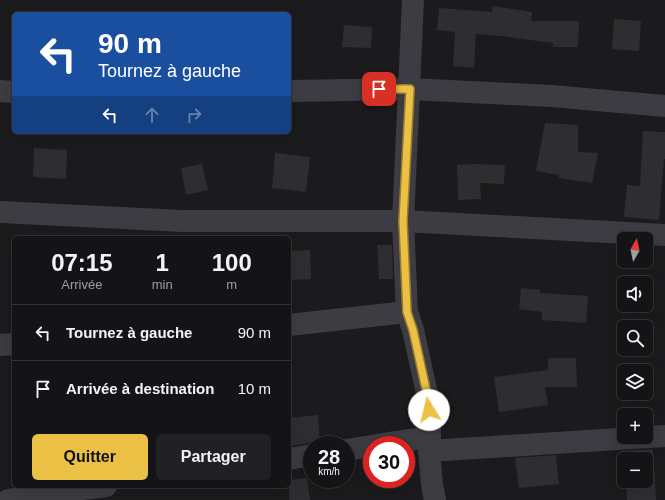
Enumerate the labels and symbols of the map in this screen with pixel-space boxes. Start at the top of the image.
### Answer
pin [362,72,396,106]
north arrow [617,232,653,268]
position arrow [408,389,450,431]
speed limit sign: 30 [363,436,415,488]

